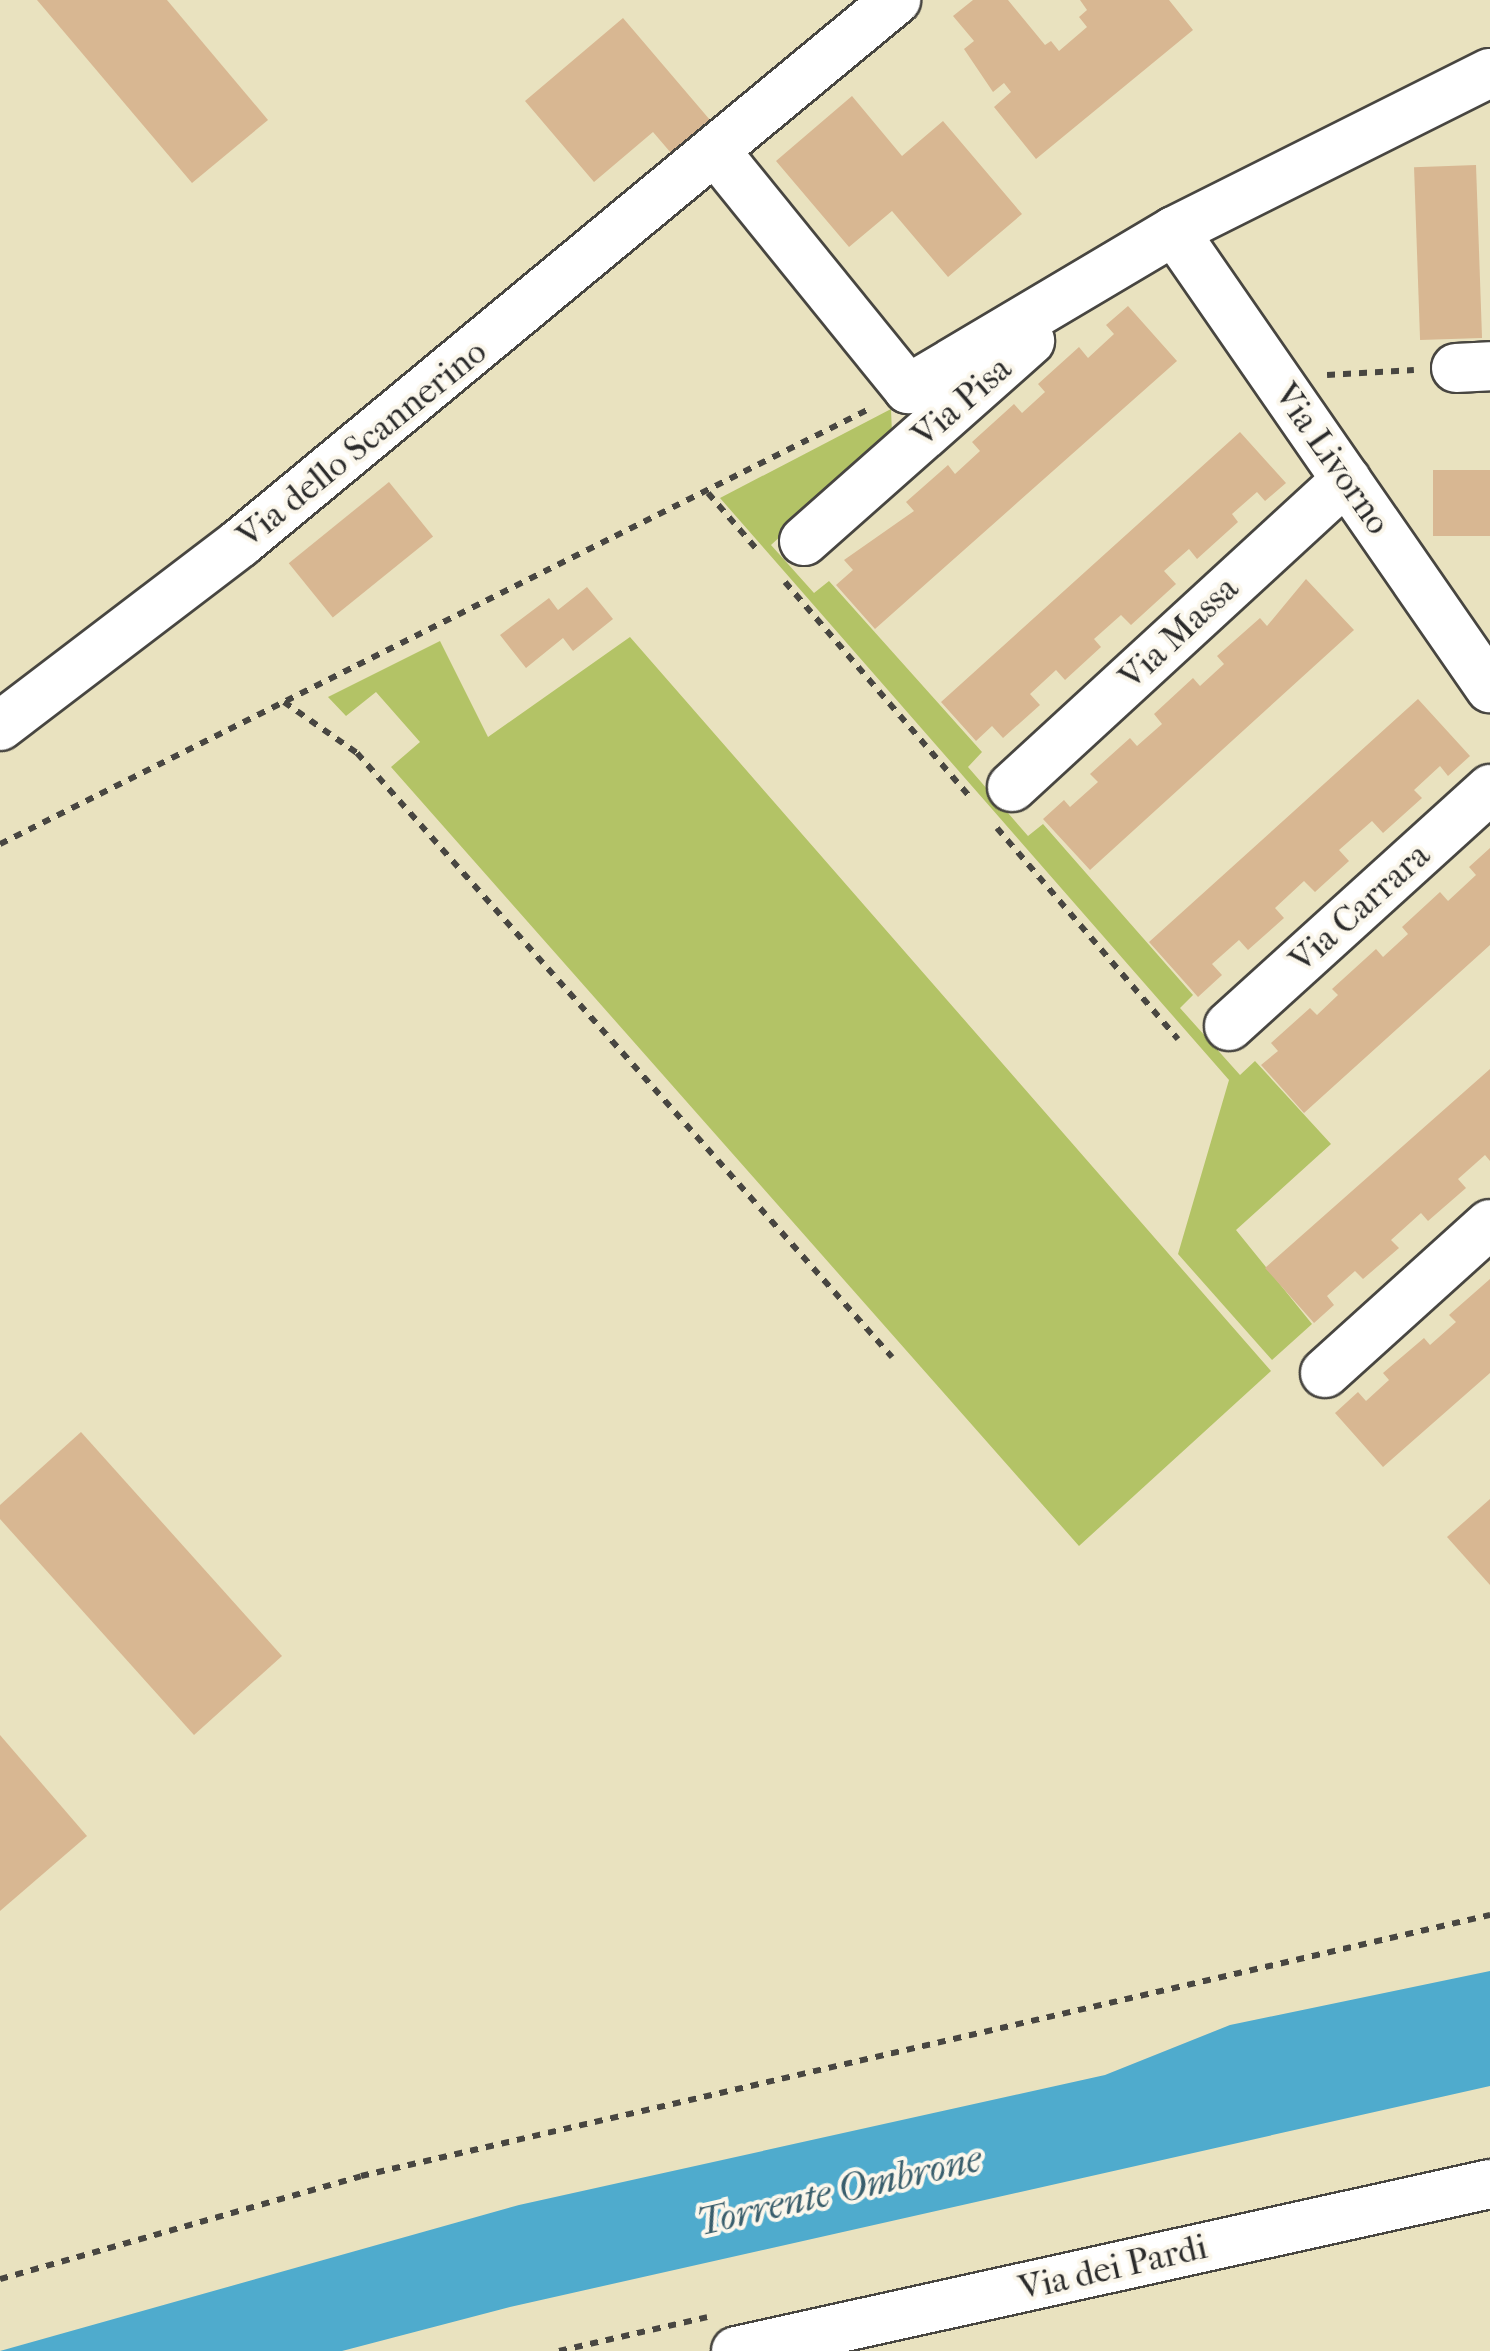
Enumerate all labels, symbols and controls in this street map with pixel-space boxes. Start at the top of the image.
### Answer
street label: Via dello Scannerino [229,331,495,557]
street label: Via Pisa [904,348,1020,456]
street label: Via Livorno [1265,375,1399,543]
street label: Via Massa [1111,568,1247,698]
street label: Via Carrara [1281,834,1439,982]
water label: Torrente Ombrone [692,2136,986,2246]
street label: Via dei Pardi [1015,2226,1211,2310]

